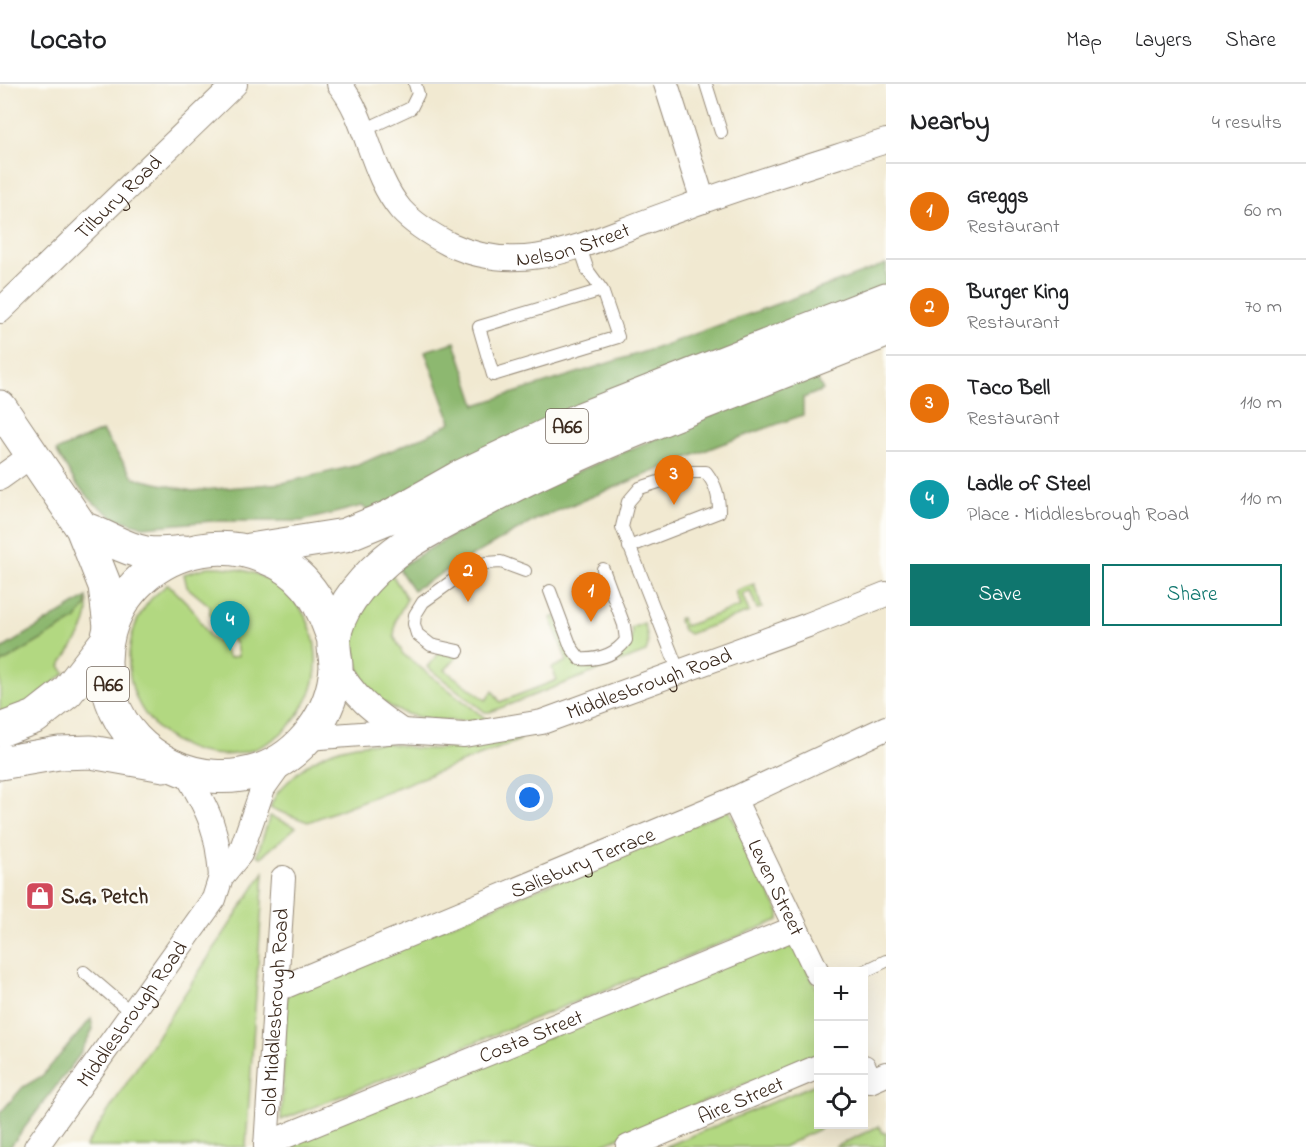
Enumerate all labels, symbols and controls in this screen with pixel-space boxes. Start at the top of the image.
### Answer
text: Locato [30,21,106,62]
text: Map [1066,26,1102,56]
text: Layers [1135,26,1192,56]
text: Share [1225,26,1276,56]
text: Nearby [910,104,989,142]
text: 4 results [1212,109,1282,138]
street label: Tilbury Road [69,149,170,248]
text: Greggs [967,181,1028,213]
text: 1 [926,197,933,226]
text: 60 m [1244,197,1282,226]
text: Restaurant [967,213,1060,242]
street label: Nelson Street [515,216,635,275]
text: Burger King [967,277,1069,309]
text: 2 [925,293,934,322]
text: 70 m [1245,293,1282,322]
text: Restaurant [967,309,1060,338]
text: Taco Bell [967,373,1050,405]
text: 3 [925,389,934,418]
text: 110 m [1240,389,1282,418]
text: Restaurant [967,405,1060,434]
road number: A66 [546,409,588,443]
pin: 3 [654,456,694,505]
text: Ladle of Steel [967,469,1091,501]
text: 4 [925,485,934,514]
text: 110 m [1240,485,1282,514]
text: Place · Middlesbrough Road [967,501,1189,530]
pin: 2 [448,552,488,602]
button: Save [910,564,1090,626]
button: Share [1102,564,1282,626]
pin: 1 [572,572,610,622]
pin: 4 [210,602,250,651]
street label: Middlesbrough Road [563,641,736,729]
road number: A66 [87,667,129,701]
your location [515,783,544,812]
street label: Salisbury Terrace [506,820,661,908]
street label: Leven Street [739,835,811,942]
shop icon: S.G. Petch [24,880,56,912]
place label: S.G. Petch [61,883,148,913]
street label: Old Middlesbrough Road [255,907,298,1117]
street label: Middlesbrough Road [70,935,196,1094]
map controls [814,967,868,1129]
button: + [814,967,868,1021]
street label: Costa Street [475,1003,588,1072]
button: − [814,1021,868,1075]
street label: Aire Street [694,1070,789,1133]
button: locate [814,1075,868,1129]

